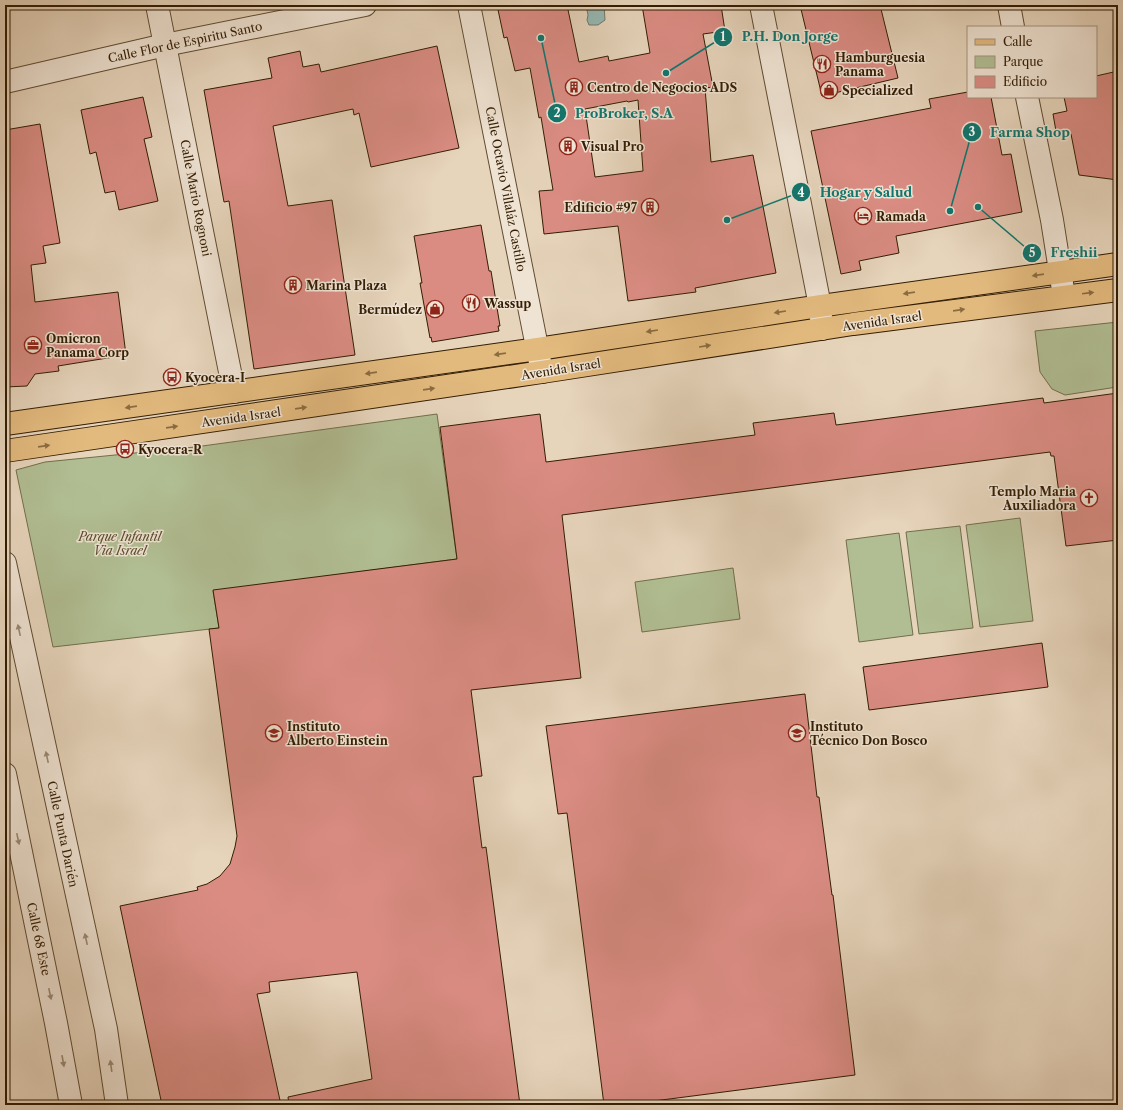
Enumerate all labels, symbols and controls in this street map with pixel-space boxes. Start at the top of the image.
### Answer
street label: Calle Flor de Espiritu Santo [107,18,263,66]
callout: P.H. Don Jorge [713,24,846,49]
legend [967,26,1097,98]
text: P.H. Don Jorge [742,28,839,44]
text: 1 [720,29,726,44]
text: Calle [1003,34,1033,49]
place label: Hamburguesia Panama [835,50,926,79]
restaurant icon: Hamburguesia Panama [812,54,832,74]
text: Parque [1003,54,1044,69]
text: Edificio [1003,74,1047,89]
building icon: Centro de Negocios ADS [564,77,584,97]
place label: Centro de Negocios ADS [587,80,738,95]
shop icon: Specialized [819,80,839,100]
place label: Specialized [842,83,913,98]
callout: ProBroker, S.A [547,101,681,126]
street label: Calle Octavio Villaláz Castillo [483,105,529,273]
text: 2 [553,105,561,120]
text: ProBroker, S.A [575,105,674,121]
callout: Farma Shop [962,120,1078,145]
text: 3 [969,124,976,139]
text: Farma Shop [990,124,1070,140]
building icon: Visual Pro [558,136,578,156]
street label: Calle Mario Rognoni [177,138,215,258]
place label: Visual Pro [580,139,644,154]
callout: Hogar y Salud [791,180,920,205]
text: Hogar y Salud [820,184,913,200]
text: 4 [797,185,805,200]
building icon: Edificio #97 [640,197,660,217]
place label: Edificio #97 [564,200,638,215]
hotel icon: Ramada [853,206,873,226]
place label: Ramada [876,209,927,224]
callout: Freshii [1022,240,1105,265]
text: Freshii [1051,244,1098,260]
text: 5 [1029,245,1036,260]
one-way arrow [1032,271,1044,278]
building icon: Marina Plaza [283,275,303,295]
place label: Marina Plaza [306,278,388,293]
one-way arrow [903,290,915,296]
one-way arrow [1082,290,1094,296]
restaurant icon: Wassup [461,293,481,313]
place label: Wassup [483,296,531,311]
shop icon: Bermúdez [425,299,445,319]
place label: Bermúdez [358,302,422,317]
one-way arrow [953,307,965,313]
street label: Avenida Israel [840,308,923,334]
one-way arrow [774,309,786,315]
one-way arrow [646,328,658,334]
place label: Omicron Panama Corp [46,331,129,360]
office icon: Omicron Panama Corp [23,335,43,355]
one-way arrow [699,343,711,349]
one-way arrow [493,351,506,357]
street label: Avenida Israel [519,355,602,383]
bus stop icon: Kyocera-I [162,367,182,387]
place label: Kyocera-I [185,370,245,385]
one-way arrow [365,370,377,376]
one-way arrow [423,386,436,392]
one-way arrow [125,404,137,410]
street label: Avenida Israel [199,404,282,430]
one-way arrow [295,405,307,411]
one-way arrow [166,424,178,430]
bus stop icon: Kyocera-R [115,439,135,459]
place label: Kyocera-R [138,442,203,457]
one-way arrow [38,443,50,449]
place label: Templo Maria Auxiliadora [989,484,1077,513]
church icon: Templo Maria Auxiliadora [1079,488,1099,508]
park label: Parque Infantil Via Israel [78,529,163,558]
one-way arrow [16,624,22,636]
place label: Instituto Alberto Einstein [286,719,389,748]
place label: Instituto Técnico Don Bosco [810,719,928,748]
school or university icon: Instituto Alberto Einstein [264,723,284,743]
school or university icon: Instituto Técnico Don Bosco [787,723,807,743]
one-way arrow [43,751,49,763]
street label: Calle Punta Darién [44,780,82,889]
one-way arrow [16,833,22,845]
street label: Calle 68 Este [24,901,54,977]
one-way arrow [83,933,89,945]
one-way arrow [47,988,53,1000]
one-way arrow [60,1055,66,1067]
one-way arrow [108,1060,114,1072]

